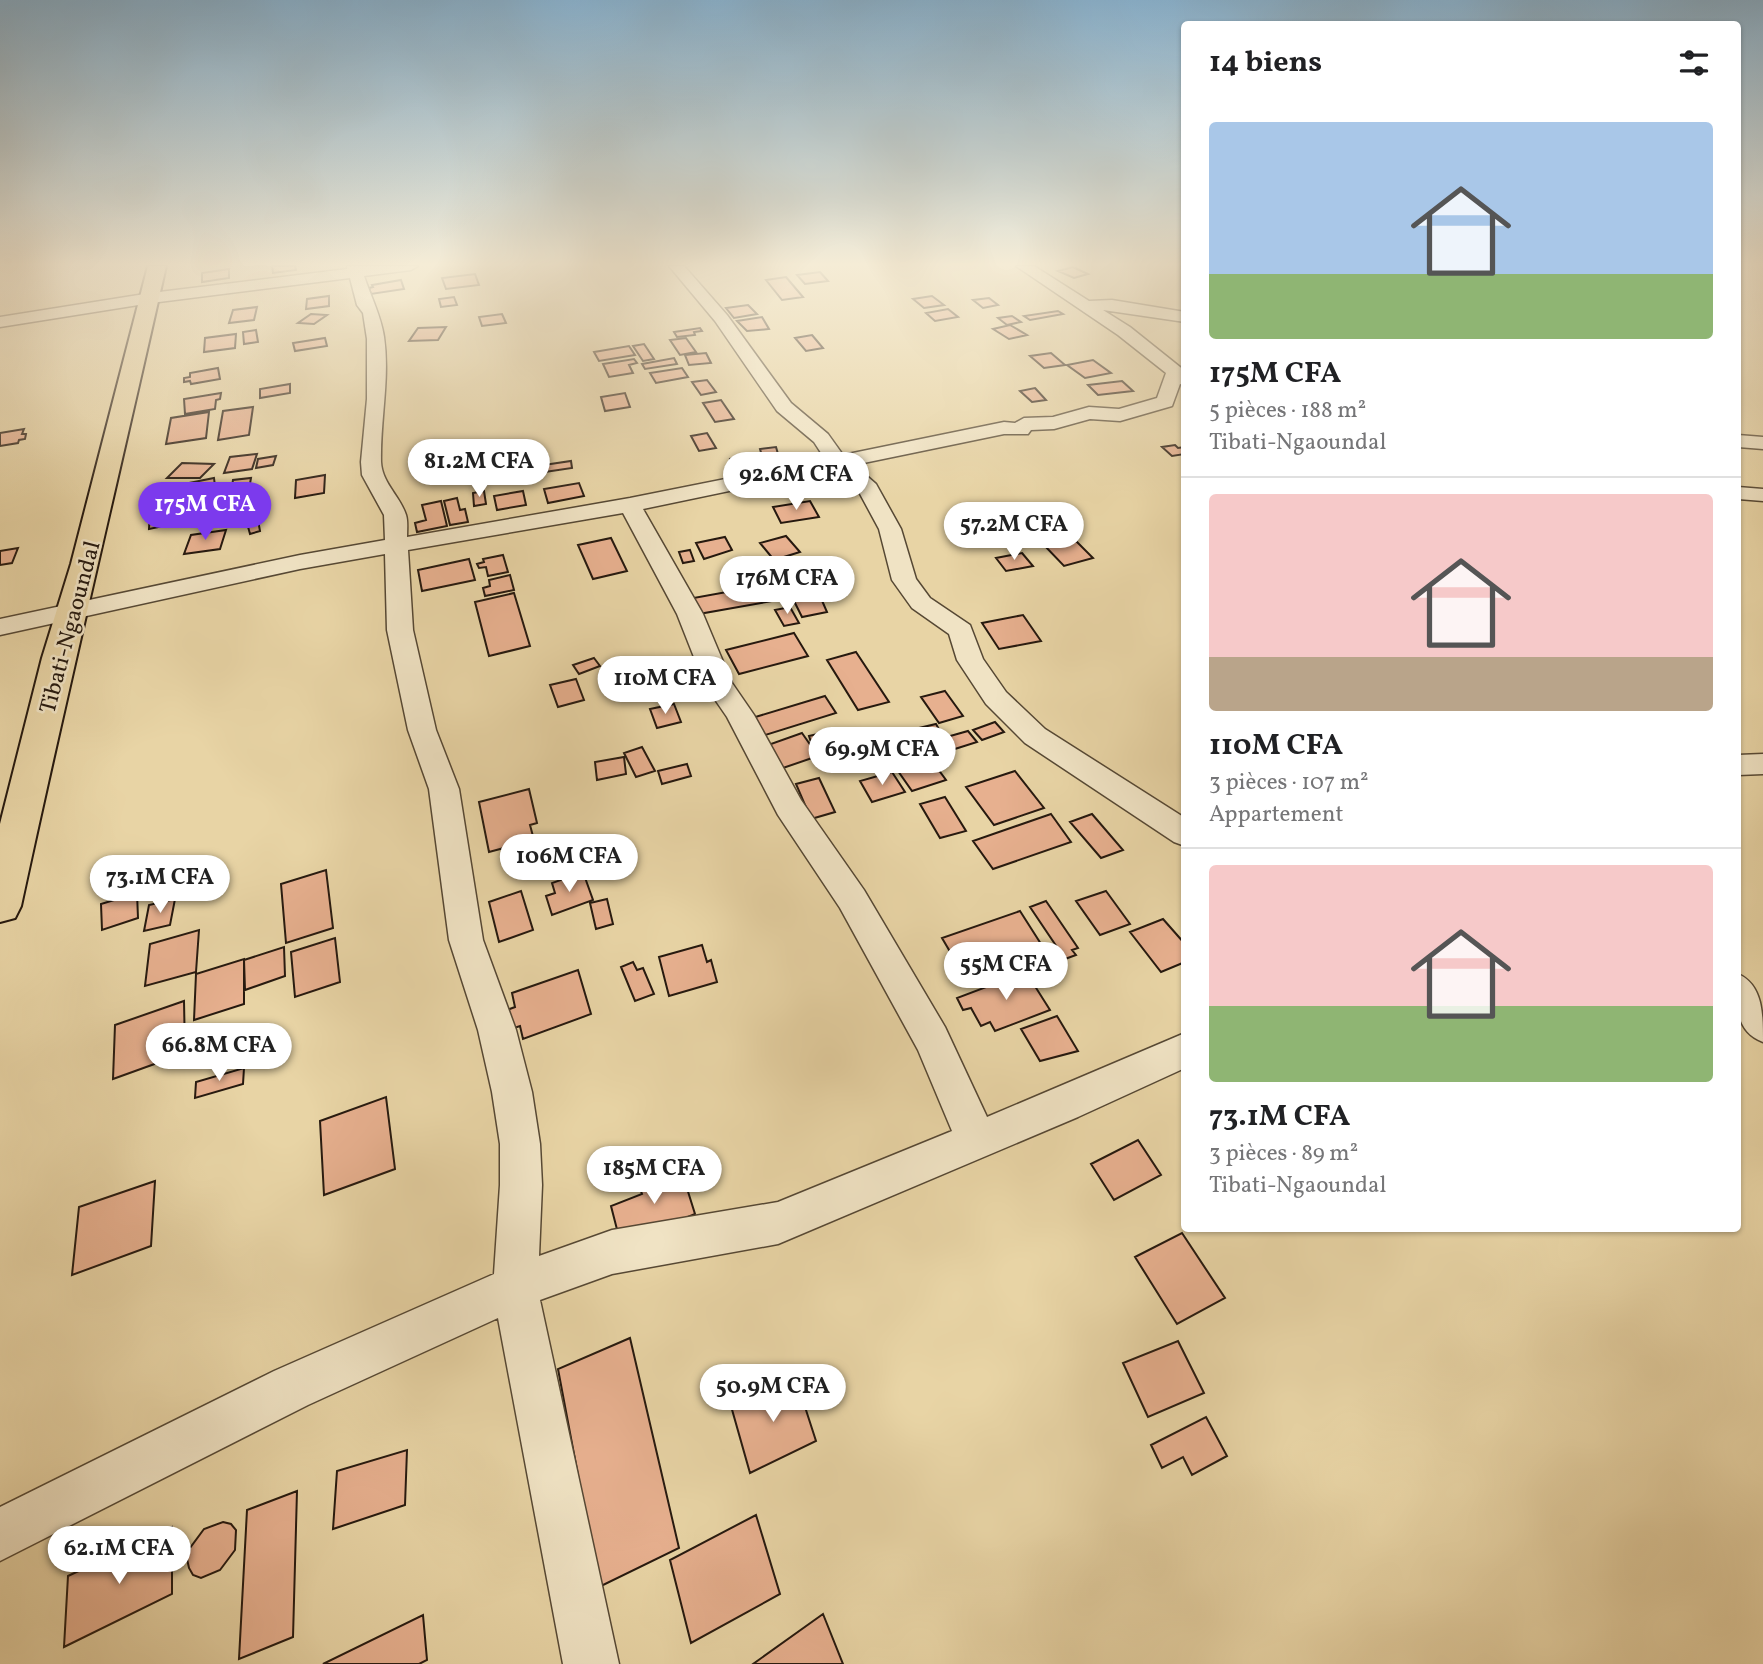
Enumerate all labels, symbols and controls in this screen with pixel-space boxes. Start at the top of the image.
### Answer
text: 14 biens [1209,42,1322,84]
icon: filters [1675,44,1713,82]
icon: home [1398,168,1524,294]
text: 175M CFA [1209,353,1341,395]
text: 5 pièces · 188 m² [1209,395,1366,427]
text: Tibati-Ngaoundal [1209,427,1386,459]
pin: 81.2M CFA [399,440,559,499]
text: 81.2M CFA [424,446,534,478]
pin: 92.6M CFA [716,452,876,512]
text: 92.6M CFA [739,459,853,491]
pin: 175M CFA [133,482,277,542]
text: 175M CFA [154,489,256,521]
pin: 57.2M CFA [934,503,1094,562]
text: 57.2M CFA [960,509,1068,541]
street label: Tibati-Ngaoundal [33,538,109,717]
icon: home [1398,540,1524,666]
pin: 176M CFA [715,556,859,616]
text: 176M CFA [736,563,838,595]
pin: 110M CFA [593,656,737,716]
text: 110M CFA [614,663,716,695]
text: 110M CFA [1209,725,1343,767]
pin: 69.9M CFA [802,728,962,787]
text: 69.9M CFA [825,734,939,766]
text: 3 pièces · 107 m² [1209,767,1369,799]
text: Appartement [1209,799,1344,831]
pin: 106M CFA [497,834,641,894]
text: 106M CFA [516,841,622,873]
pin: 73.1M CFA [80,856,240,915]
text: 73.1M CFA [106,862,214,894]
icon: home [1398,911,1524,1037]
pin: 55M CFA [941,942,1071,1002]
text: 55M CFA [960,949,1052,981]
pin: 66.8M CFA [139,1024,299,1083]
text: 66.8M CFA [162,1030,276,1062]
text: 73.1M CFA [1209,1096,1350,1138]
text: 3 pièces · 89 m² [1209,1138,1358,1170]
pin: 185M CFA [582,1146,726,1206]
text: 185M CFA [603,1153,705,1185]
text: Tibati-Ngaoundal [1209,1170,1386,1202]
pin: 50.9M CFA [693,1364,853,1424]
text: 50.9M CFA [716,1371,830,1403]
pin: 62.1M CFA [39,1526,199,1586]
text: 62.1M CFA [64,1533,174,1565]

